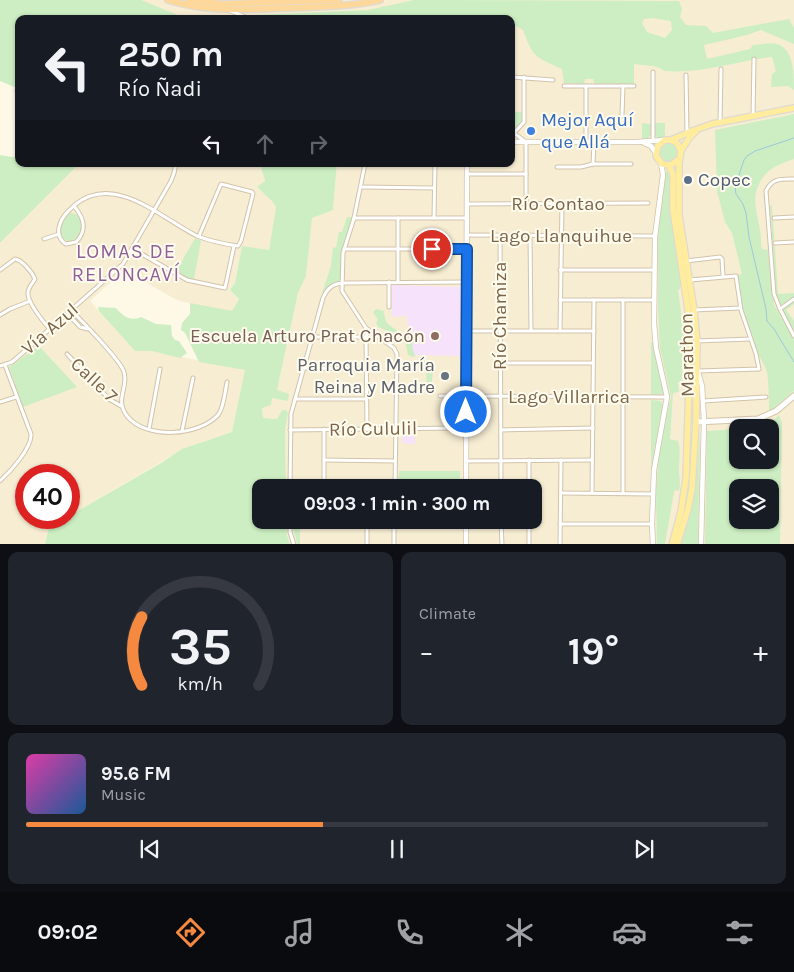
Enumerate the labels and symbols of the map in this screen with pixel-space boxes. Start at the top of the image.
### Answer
place label: Mejor Aquí que Allá [541,109,634,153]
marker: Mejor Aquí que Allá [525,125,537,137]
place label: Copec [698,169,751,191]
marker: Copec [682,174,694,186]
street label: Río Contao [511,193,605,215]
street label: Lago Llanquihue [490,225,632,247]
pin [411,228,453,270]
district label: LOMAS DE RELONCAVÍ [72,240,180,286]
street label: Río Chamiza [489,262,511,370]
street label: Vía Azul [17,298,83,360]
street label: Marathon [675,313,699,397]
place label: Escuela Arturo Prat Chacón [190,325,425,347]
marker: Escuela Arturo Prat Chacón [429,330,441,342]
street label: Calle 7 [66,353,122,407]
place label: Parroquia María Reina y Madre [297,354,435,398]
marker: Parroquia María Reina y Madre [439,370,451,382]
position arrow [439,385,491,437]
street label: Lago Villarrica [508,386,630,408]
street label: Río Cululil [329,417,417,441]
speed limit sign: 40 [15,464,80,529]

